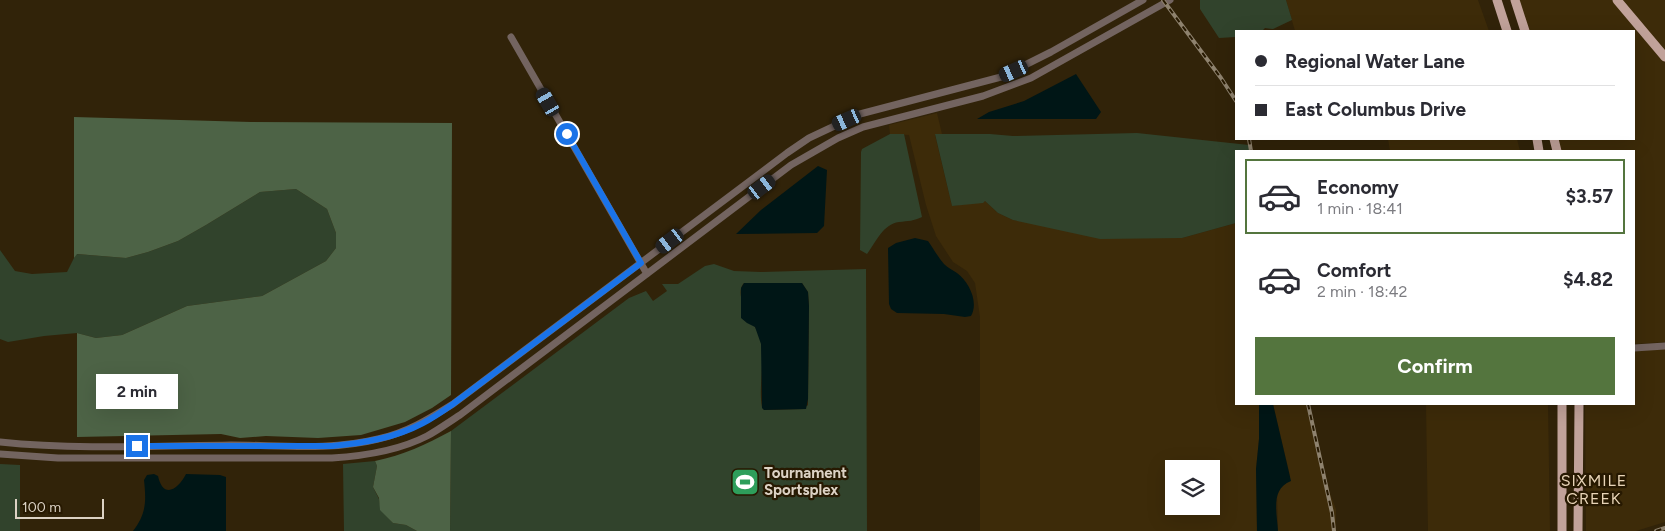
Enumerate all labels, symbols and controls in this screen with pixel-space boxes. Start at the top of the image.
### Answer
text: Regional Water Lane [1285,50,1465,73]
car [997,58,1030,84]
car [534,85,561,119]
text: East Columbus Drive [1285,98,1466,121]
car [830,107,863,133]
route start [556,123,578,145]
car [745,172,778,202]
icon: car [1257,174,1302,219]
text: Economy [1317,176,1399,199]
text: $3.57 [1566,185,1613,208]
text: 1 min · 18:41 [1317,199,1403,218]
car [653,226,686,256]
icon: car [1257,257,1302,302]
text: Comfort [1317,259,1392,282]
text: $4.82 [1563,268,1613,291]
text: 2 min · 18:42 [1317,282,1407,301]
button: Confirm [1255,337,1615,395]
callout: 2 min [96,374,178,408]
text: 2 min [117,382,157,401]
route end [126,435,148,457]
map controls [1165,460,1220,515]
button: layers [1165,460,1220,515]
place label: Tournament Sportsplex [764,464,847,499]
sports icon: Tournament Sportsplex [730,467,760,497]
district label: SIXMILE CREEK [1561,471,1627,508]
scale bar [15,496,104,519]
text: 100 m [22,499,61,516]

